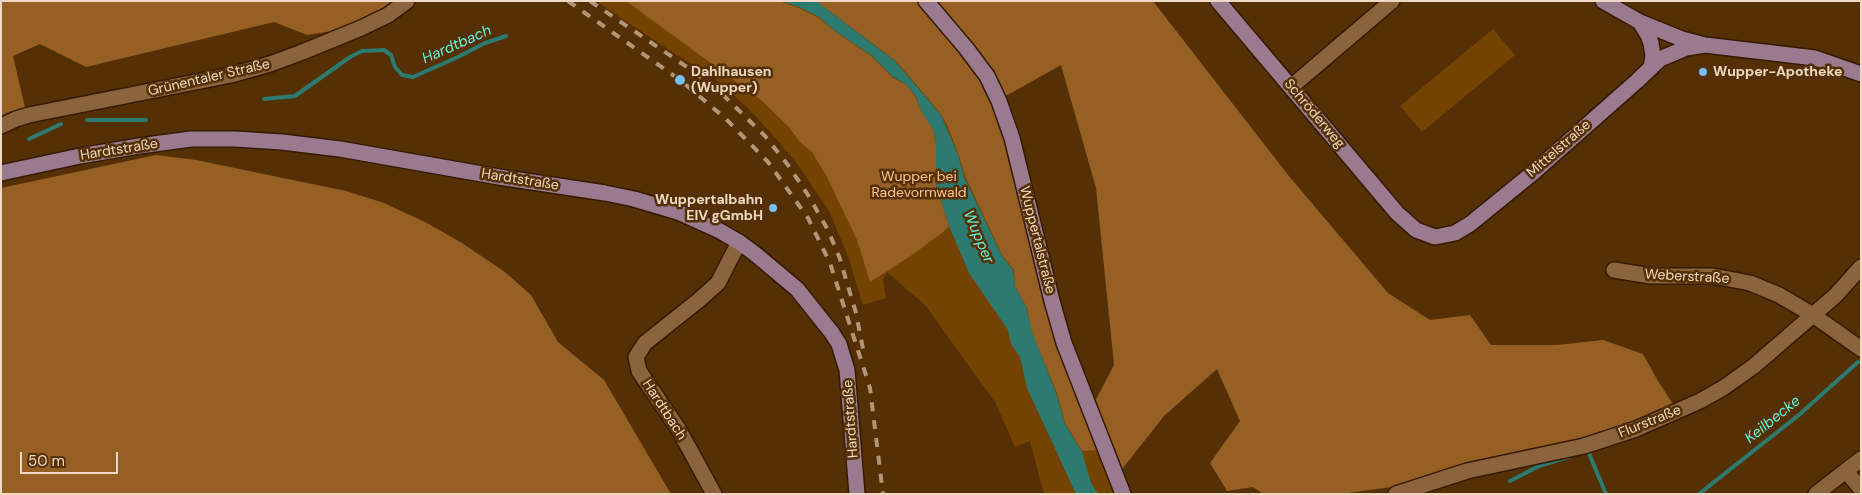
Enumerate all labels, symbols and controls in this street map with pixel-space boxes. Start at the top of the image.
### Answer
water label: Hardtbach [420,22,494,68]
street label: Grünentaler Straße [147,56,271,100]
place label: Dahlhausen (Wupper) [691,64,771,96]
place label: Wupper-Apotheke [1713,64,1842,80]
marker: Wupper-Apotheke [1697,66,1709,78]
marker: Dahlhausen (Wupper) [673,73,687,87]
street label: Schröderweg [1280,76,1348,152]
street label: Mittelstraße [1524,117,1594,181]
street label: Hardtstraße [79,136,159,164]
street label: Hardtstraße [480,166,560,194]
park label: Wupper bei Radevormwald [871,169,967,202]
street label: Wuppertalstraße [1016,184,1058,296]
place label: Wuppertalbahn EIV gGmbH [655,192,763,224]
marker: Wuppertalbahn EIV gGmbH [767,202,779,214]
water label: Wupper [959,208,997,266]
street label: Weberstraße [1644,266,1730,288]
street label: Hardtbach [638,377,690,443]
street label: Hardtstraße [840,379,862,459]
water label: Keilbecke [1742,392,1804,448]
street label: Flurstraße [1616,402,1684,442]
scale bar [22,442,120,474]
text: 50 m [28,451,65,471]

